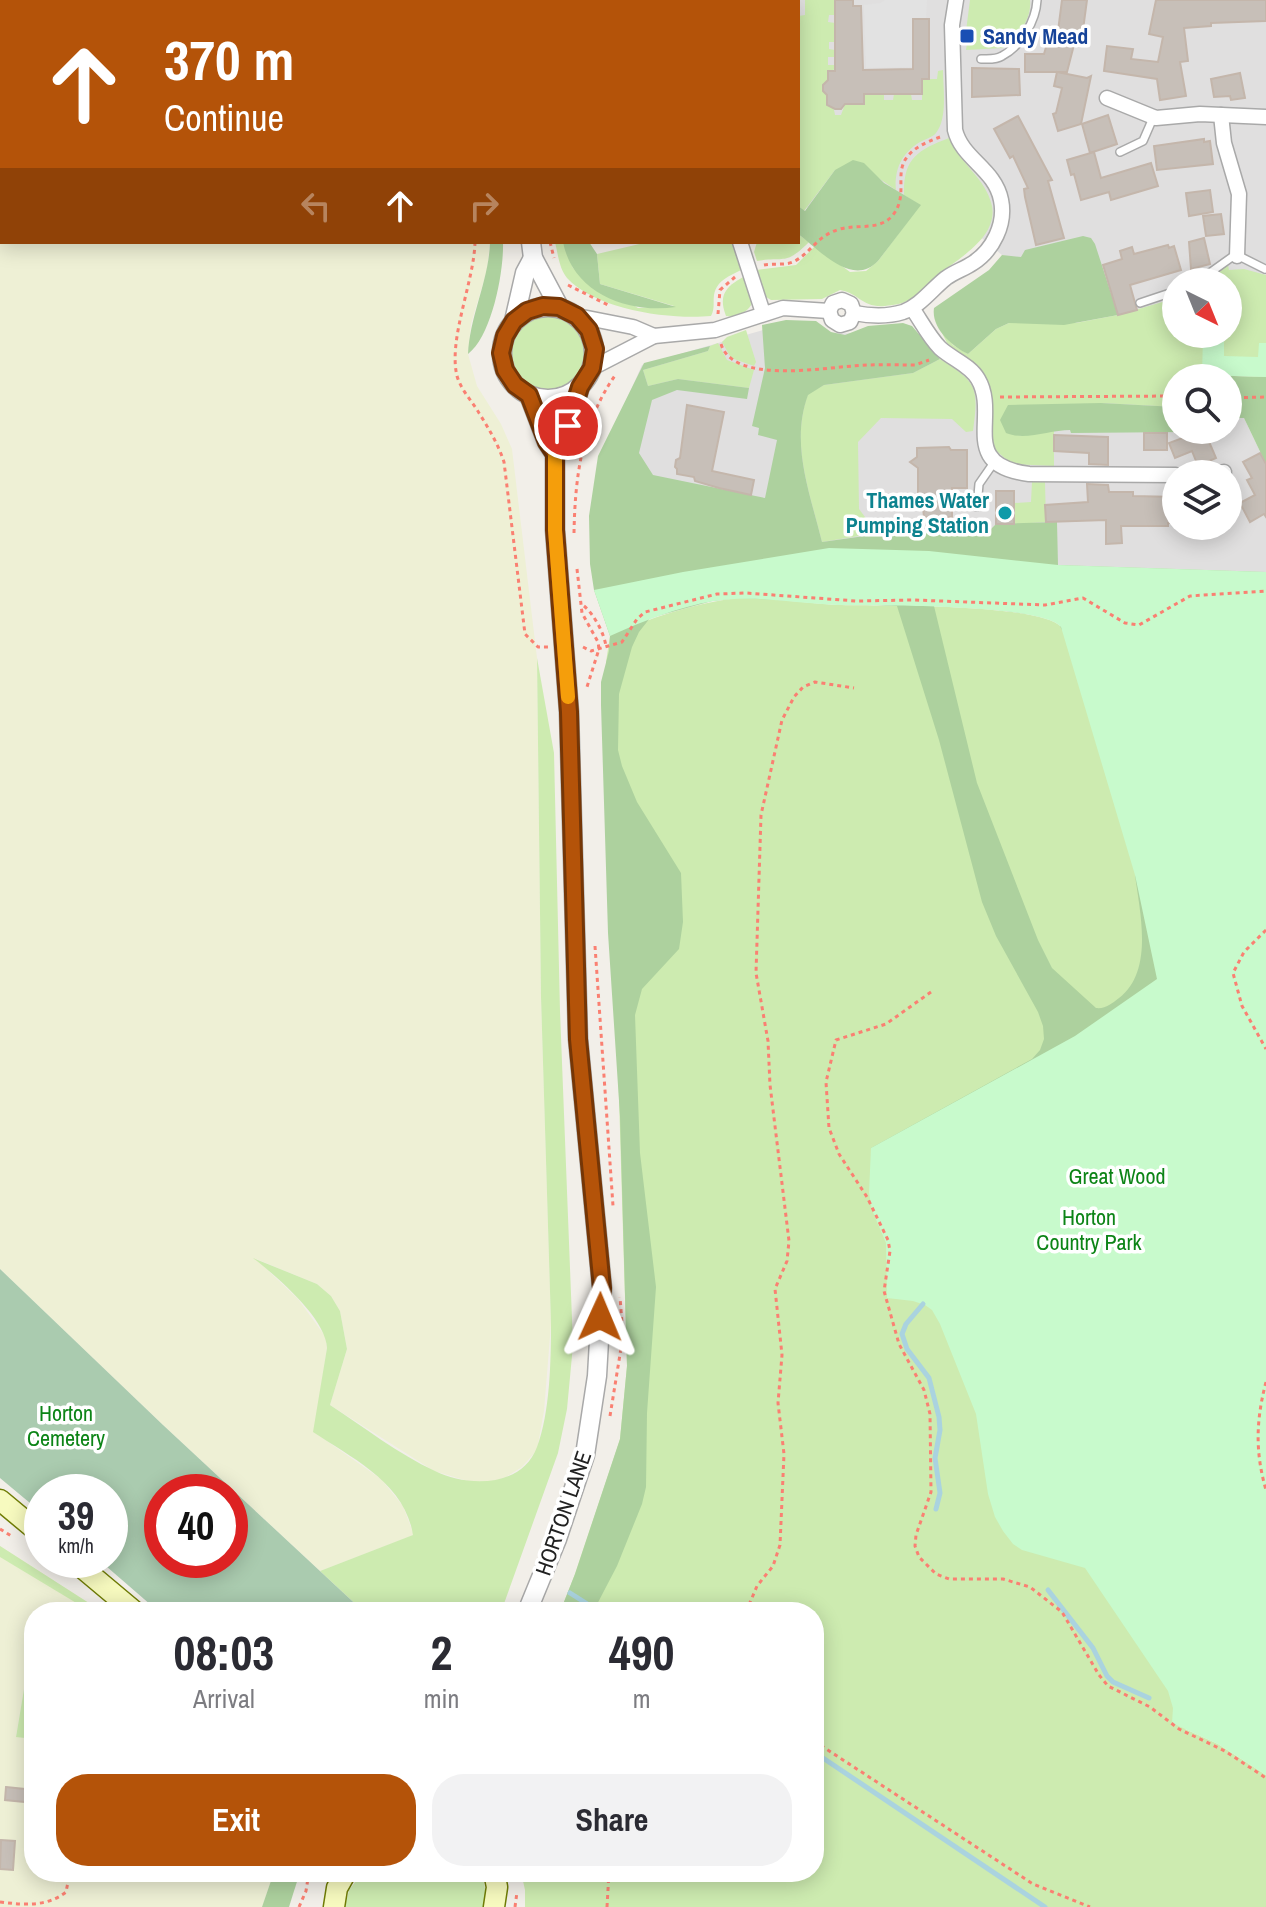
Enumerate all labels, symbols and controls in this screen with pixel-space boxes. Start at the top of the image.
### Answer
place label: Sandy Mead [983,21,1088,51]
text: 370 m [164,22,294,97]
marker: Sandy Mead [958,27,976,45]
icon: ahead [32,32,136,136]
text: Continue [164,94,284,142]
icon: left [294,184,338,228]
icon: ahead [378,184,422,228]
icon: right [462,184,506,228]
north arrow [1162,268,1242,348]
map controls [1162,268,1242,540]
button: search [1162,364,1242,444]
pin [534,392,602,460]
icon: arrive [546,404,590,448]
button: layers [1162,460,1242,540]
place label: Thames Water Pumping Station [846,485,989,540]
marker: Thames Water Pumping Station [996,504,1014,522]
park label: Great Wood [1069,1161,1165,1191]
park label: Horton Country Park [1036,1202,1143,1257]
position arrow [558,1275,642,1359]
park label: Horton Cemetery [27,1398,105,1453]
street label: HORTON LANE [528,1447,598,1579]
speed limit sign: 40 [144,1474,248,1578]
text: 39 [58,1489,94,1542]
text: km/h [58,1532,94,1559]
text: 08:03 [174,1620,274,1685]
text: 2 [431,1620,452,1685]
text: 490 [609,1620,674,1685]
text: Arrival [193,1681,255,1716]
text: min [424,1681,459,1716]
text: m [633,1681,651,1716]
button: Exit [56,1774,416,1866]
button: Share [432,1774,792,1866]

